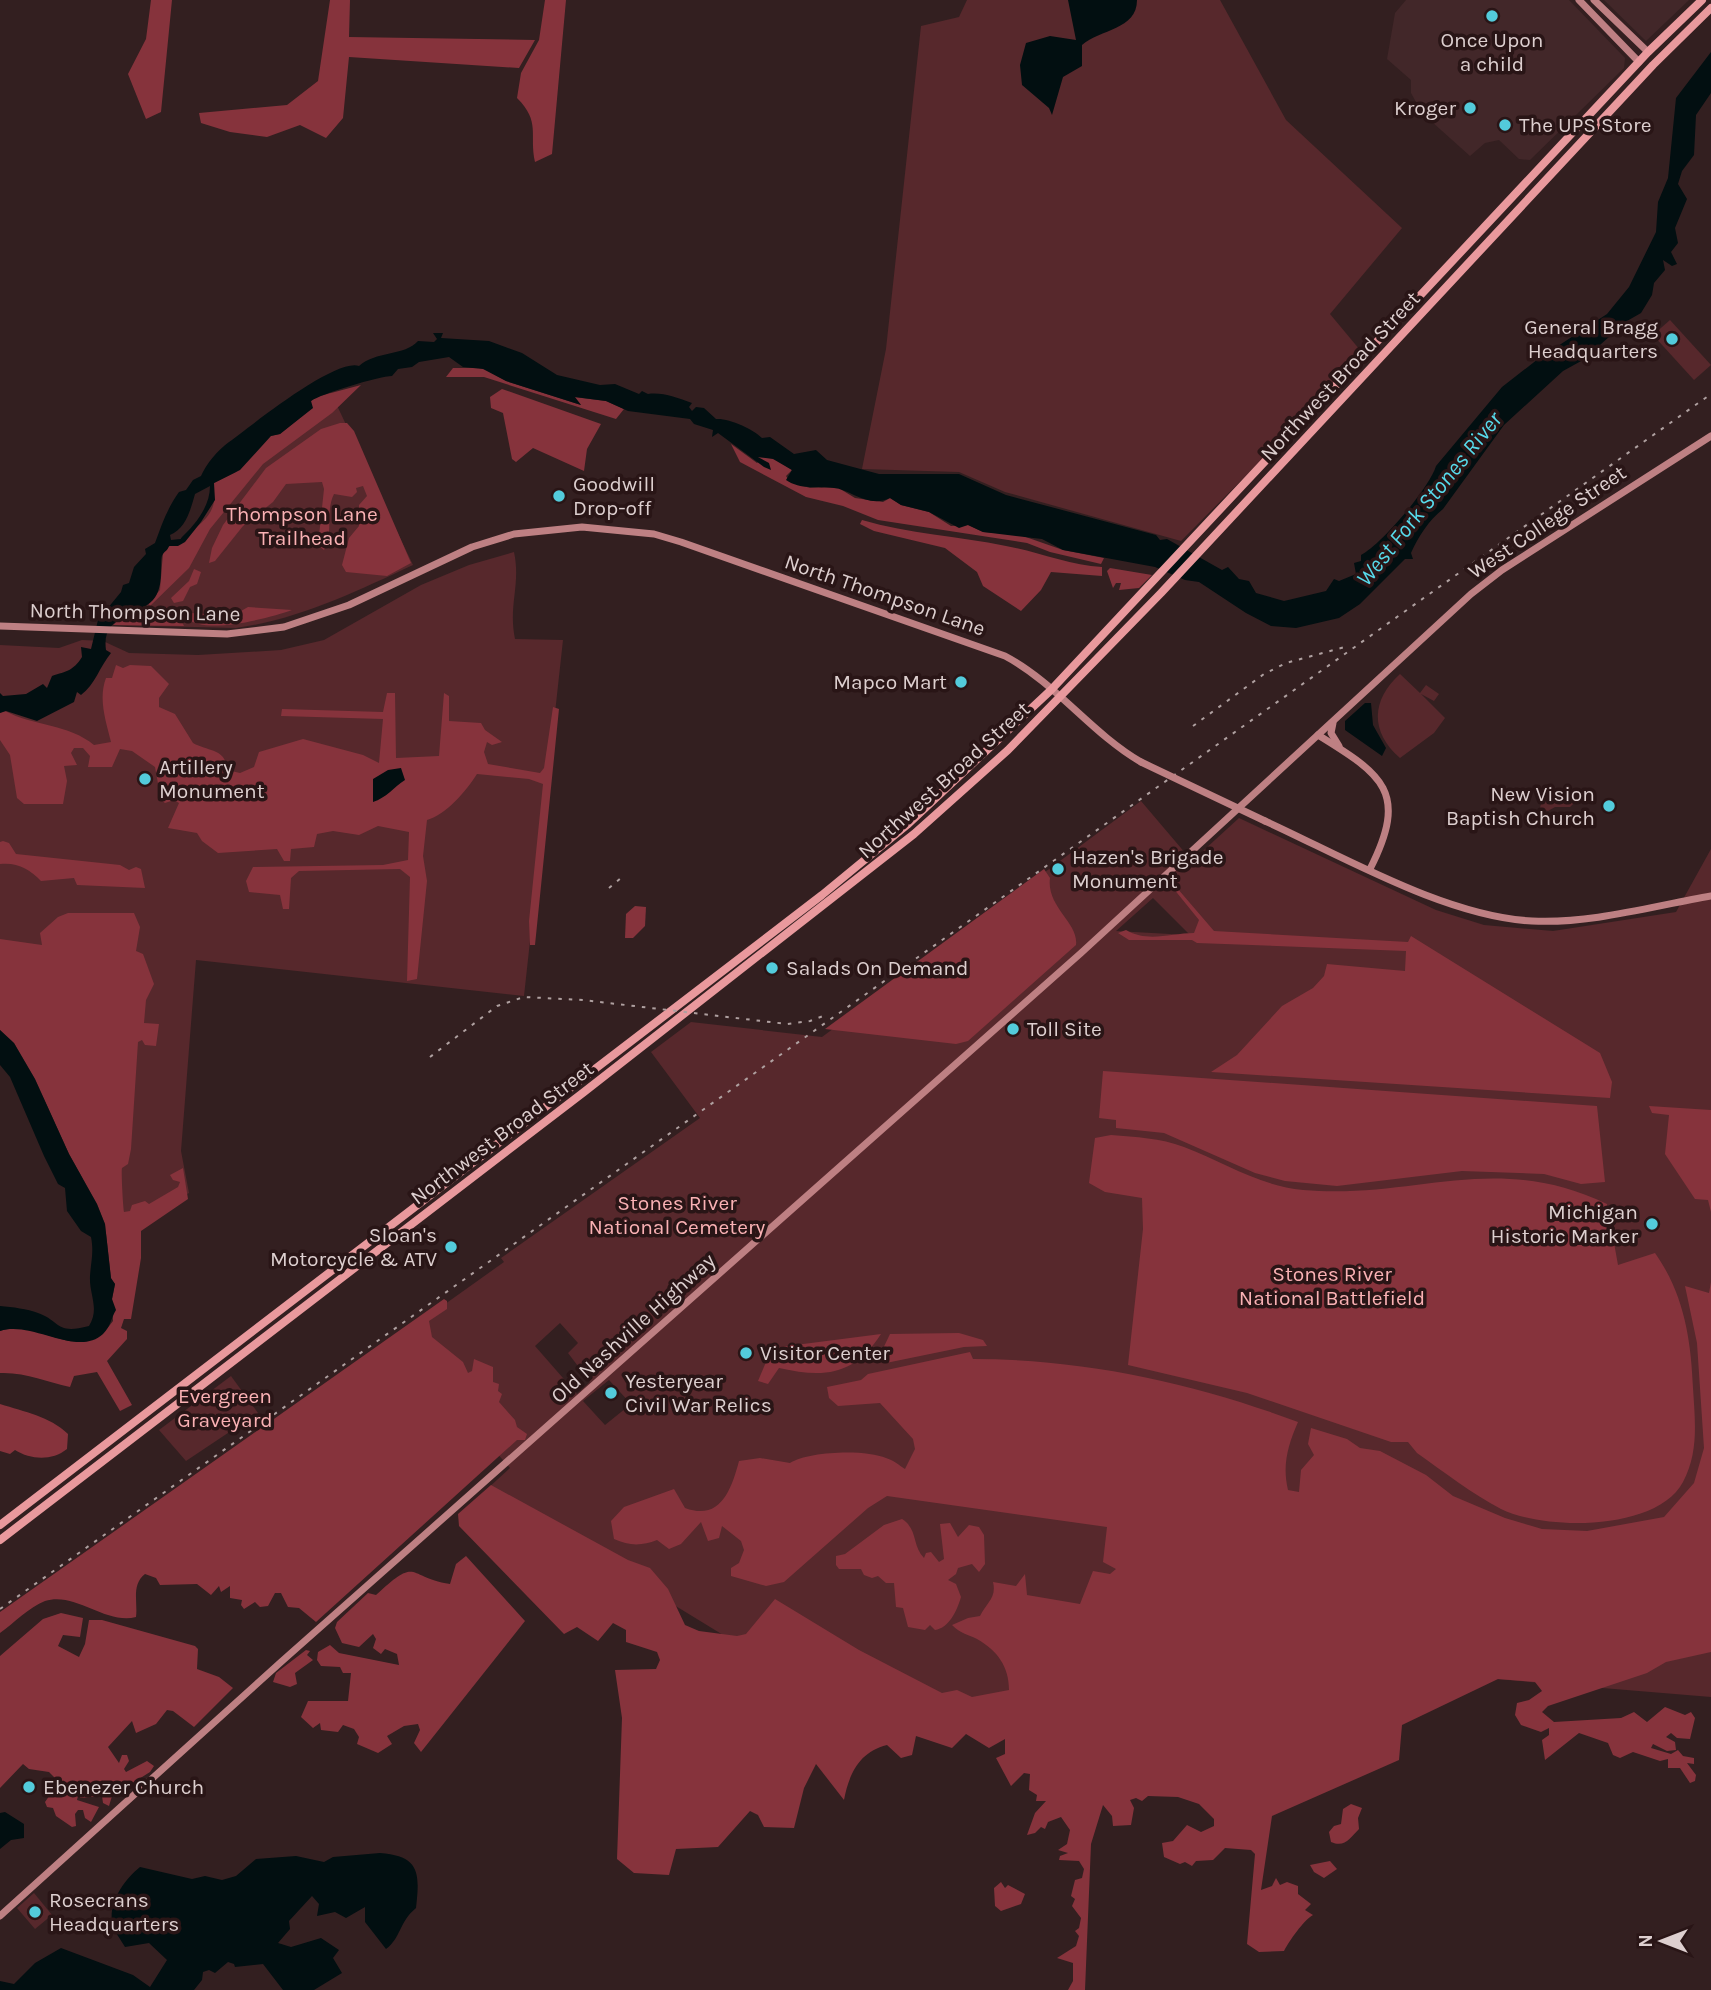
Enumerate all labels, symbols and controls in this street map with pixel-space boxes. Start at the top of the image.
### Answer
marker: Once Upon a child [1484,8,1500,24]
place label: Once Upon a child [1441,28,1543,76]
place label: Kroger [1394,96,1456,120]
marker: Kroger [1462,100,1478,116]
place label: The UPS Store [1519,113,1651,137]
marker: The UPS Store [1497,117,1513,133]
street label: Northwest Broad Street [1255,286,1425,466]
place label: General Bragg Headquarters [1524,315,1658,363]
marker: General Bragg Headquarters [1664,331,1680,347]
water label: West Fork Stones River [1350,406,1508,592]
street label: West College Street [1464,460,1630,584]
place label: Goodwill Drop-off [573,472,655,520]
marker: Goodwill Drop-off [551,488,567,504]
park label: Thompson Lane Trailhead [226,502,378,550]
street label: North Thompson Lane [782,549,988,641]
street label: North Thompson Lane [30,598,240,626]
place label: Mapco Mart [833,670,947,694]
marker: Mapco Mart [953,674,969,690]
street label: Northwest Broad Street [853,697,1035,863]
place label: Artillery Monument [159,755,265,803]
marker: Artillery Monument [137,771,153,787]
place label: New Vision Baptish Church [1446,782,1595,830]
marker: New Vision Baptish Church [1601,798,1617,814]
place label: Hazen's Brigade Monument [1072,845,1223,893]
marker: Hazen's Brigade Monument [1050,861,1066,877]
place label: Salads On Demand [786,956,968,980]
marker: Salads On Demand [764,960,780,976]
place label: Toll Site [1027,1017,1102,1041]
marker: Toll Site [1005,1021,1021,1037]
street label: Northwest Broad Street [406,1056,598,1210]
park label: Stones River National Cemetery [589,1191,766,1239]
place label: Michigan Historic Marker [1490,1200,1638,1248]
marker: Michigan Historic Marker [1644,1216,1660,1232]
place label: Sloan's Motorcycle & ATV [270,1223,437,1271]
marker: Sloan's Motorcycle & ATV [443,1239,459,1255]
street label: Old Nashville Highway [546,1248,720,1408]
park label: Stones River National Battlefield [1239,1262,1425,1310]
place label: Visitor Center [760,1341,890,1365]
marker: Visitor Center [738,1345,754,1361]
place label: Yesteryear Civil War Relics [625,1369,772,1417]
park label: Evergreen Graveyard [177,1384,273,1432]
marker: Yesteryear Civil War Relics [603,1385,619,1401]
place label: Ebenezer Church [43,1775,204,1799]
marker: Ebenezer Church [21,1779,37,1795]
place label: Rosecrans Headquarters [49,1888,179,1936]
marker: Rosecrans Headquarters [27,1904,43,1920]
north arrow [1627,1906,1697,1976]
text: N [1635,1934,1657,1948]

